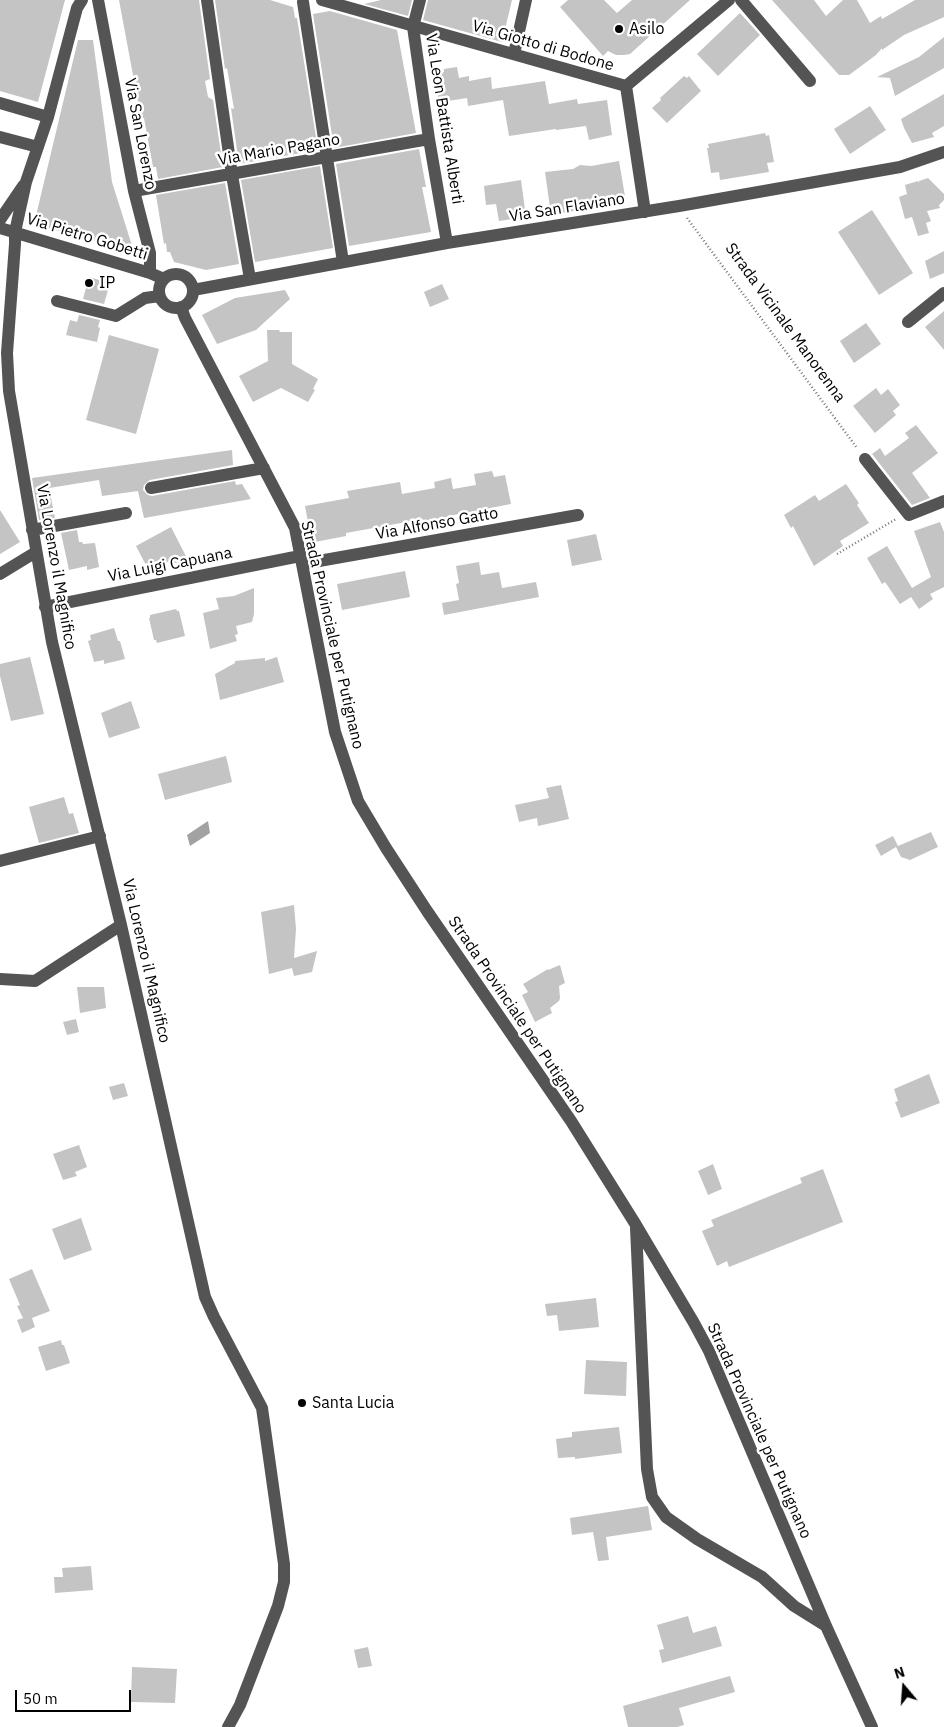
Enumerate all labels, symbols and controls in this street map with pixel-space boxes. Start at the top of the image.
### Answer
street label: Via Giotto di Bodone [470,17,616,75]
place label: Asilo [629,19,664,39]
marker: Asilo [613,23,625,35]
street label: Via Leon Battista Alberti [421,32,467,206]
street label: Via San Lorenzo [120,76,160,192]
street label: Via Mario Pagano [217,130,341,170]
street label: Via San Flaviano [508,189,626,227]
street label: Via Pietro Gobetti [24,209,150,265]
street label: Strada Vicinale Manorenna [721,240,849,406]
place label: IP [99,273,115,293]
marker: IP [83,277,95,289]
street label: Via Lorenzo il Magnifico [32,483,80,651]
street label: Via Alfonso Gatto [374,504,500,544]
street label: Strada Provinciale per Putignano [296,519,368,751]
street label: Via Luigi Capuana [106,544,234,586]
street label: Via Lorenzo il Magnifico [118,877,174,1045]
street label: Strada Provinciale per Putignano [444,913,590,1117]
street label: Strada Provinciale per Putignano [703,1320,815,1542]
place label: Santa Lucia [312,1393,394,1413]
marker: Santa Lucia [296,1397,308,1409]
north arrow [879,1662,929,1712]
text: N [892,1663,907,1683]
scale bar [18,1680,134,1712]
text: 50 m [23,1689,58,1708]

